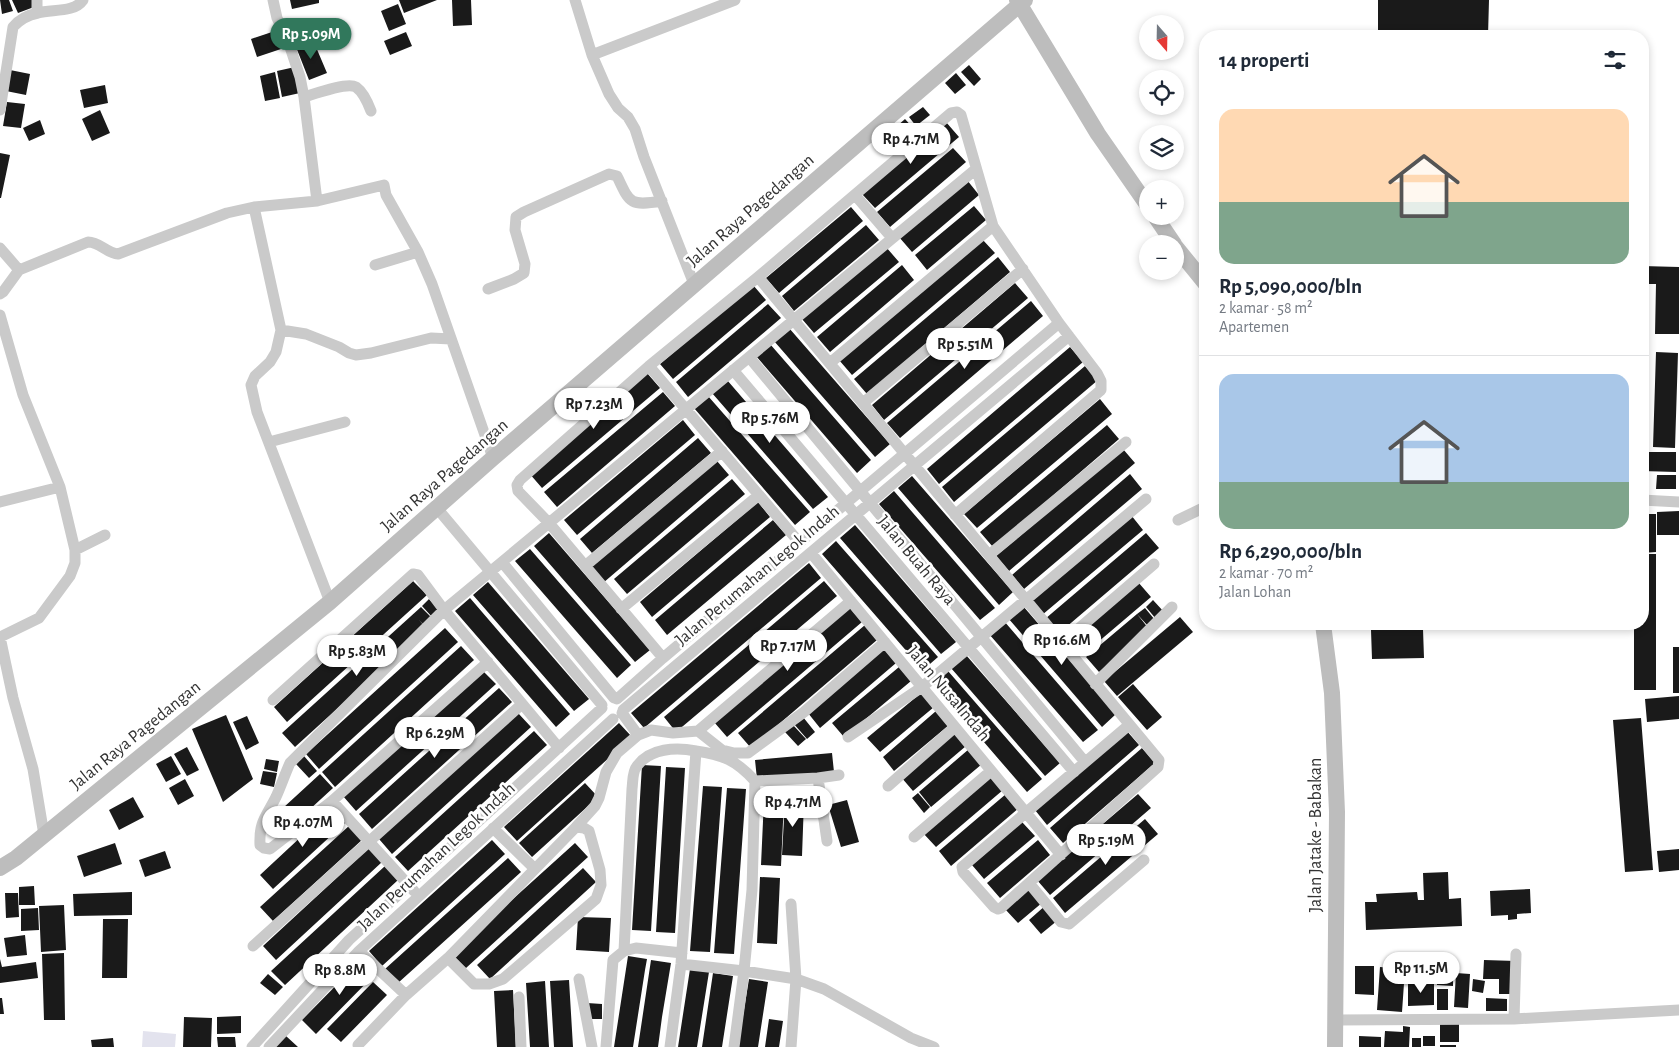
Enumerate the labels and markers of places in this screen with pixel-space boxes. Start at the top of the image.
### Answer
pin: Rp 5.09M [259,18,363,60]
pin: Rp 4.71M [859,122,963,165]
pin: Rp 5.51M [913,328,1017,370]
pin: Rp 7.23M [542,388,646,430]
pin: Rp 5.76M [718,402,822,444]
pin: Rp 16.6M [1010,624,1114,666]
pin: Rp 7.17M [736,630,840,672]
pin: Rp 5.83M [305,634,409,677]
pin: Rp 6.29M [383,716,487,759]
pin: Rp 4.71M [741,786,845,828]
pin: Rp 4.07M [251,806,355,848]
pin: Rp 5.19M [1054,824,1158,866]
pin: Rp 11.5M [1369,952,1473,994]
pin: Rp 8.8M [294,954,386,996]

